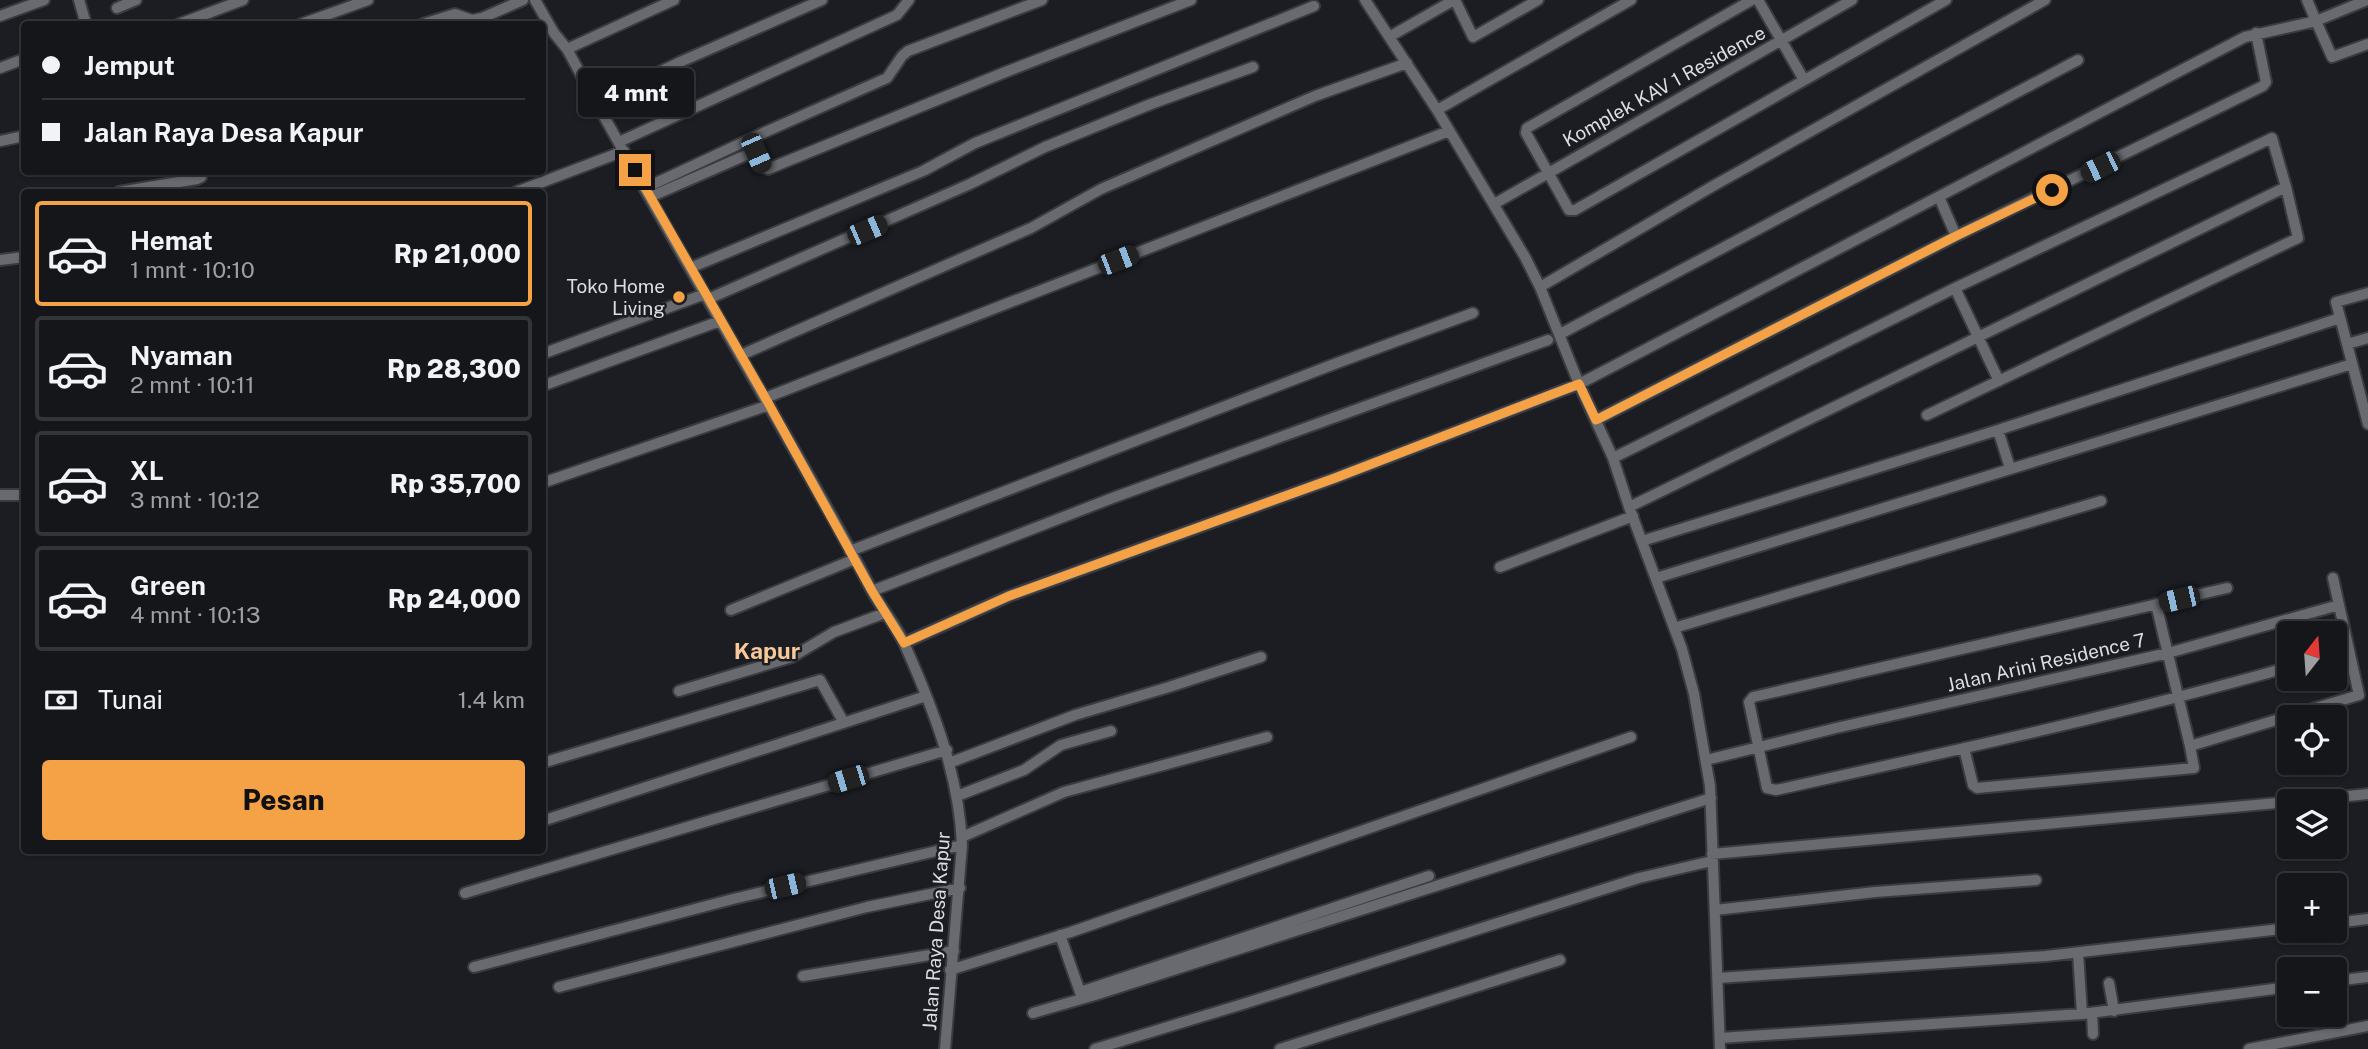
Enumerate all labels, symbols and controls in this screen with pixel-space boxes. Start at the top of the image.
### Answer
street label: Komplek KAV 1 Residence [1559,21,1769,151]
text: Jemput [84,50,175,81]
callout: 4 mnt [577,68,693,118]
text: 4 mnt [604,79,668,106]
text: Jalan Raya Desa Kapur [84,117,364,148]
car [738,130,775,176]
car [2077,148,2124,186]
route end [619,154,651,186]
route start [2036,174,2068,206]
car [844,212,891,248]
icon: car [46,222,109,285]
text: Hemat [130,225,213,256]
text: Rp 21,000 [394,238,521,269]
car [1095,243,1142,277]
text: 1 mnt · 10:10 [130,256,255,283]
place label: Toko Home Living [566,275,665,319]
marker: Toko Home Living [671,289,687,305]
icon: car [46,337,109,400]
text: Nyaman [130,340,233,371]
text: Rp 28,300 [387,353,521,384]
text: 2 mnt · 10:11 [130,371,255,398]
icon: car [46,452,109,515]
text: XL [130,455,164,486]
text: Rp 35,700 [390,468,521,499]
text: 3 mnt · 10:12 [130,486,260,513]
icon: car [46,567,109,630]
text: Green [130,570,206,601]
text: Rp 24,000 [388,583,521,614]
car [2157,584,2202,614]
text: 4 mnt · 10:13 [130,601,260,628]
north arrow [2277,621,2347,691]
map controls [2277,621,2347,1027]
street label: Jalan Arini Residence 7 [1945,628,2147,696]
district label: Kapur [734,637,800,664]
icon: cash [42,681,80,719]
text: Tunai [98,684,163,715]
text: 1.4 km [458,686,525,713]
button: locate [2277,705,2347,775]
button: Pesan [42,760,525,840]
car [825,763,872,795]
button: layers [2277,789,2347,859]
street label: Jalan Raya Desa Kapur [918,831,954,1031]
car [763,871,808,901]
button: + [2277,873,2347,943]
button: − [2277,957,2347,1027]

